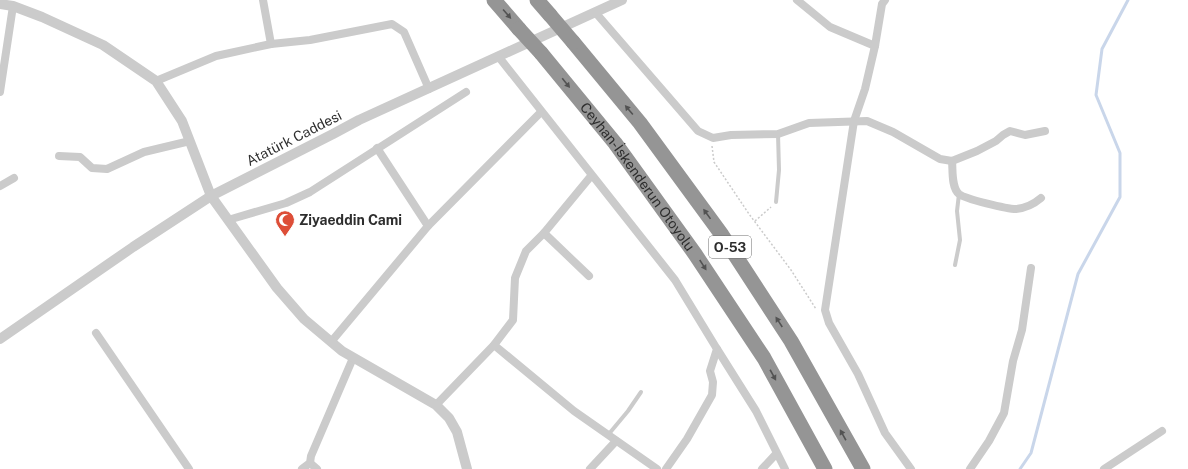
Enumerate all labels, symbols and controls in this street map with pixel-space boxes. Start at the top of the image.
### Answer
one-way arrow [502,9,511,20]
one-way arrow [561,78,570,89]
street label: Ceyhan-İskenderun Otoyolu [577,99,698,254]
one-way arrow [625,104,634,115]
street label: Atatürk Caddesi [244,107,344,169]
mosque icon: Ziyaeddin Cami [274,209,296,237]
one-way arrow [703,209,711,219]
place label: Ziyaeddin Cami [299,212,402,228]
road number: O-53 [709,236,751,258]
one-way arrow [699,260,707,270]
one-way arrow [775,317,783,327]
one-way arrow [769,369,776,381]
one-way arrow [840,429,847,441]

